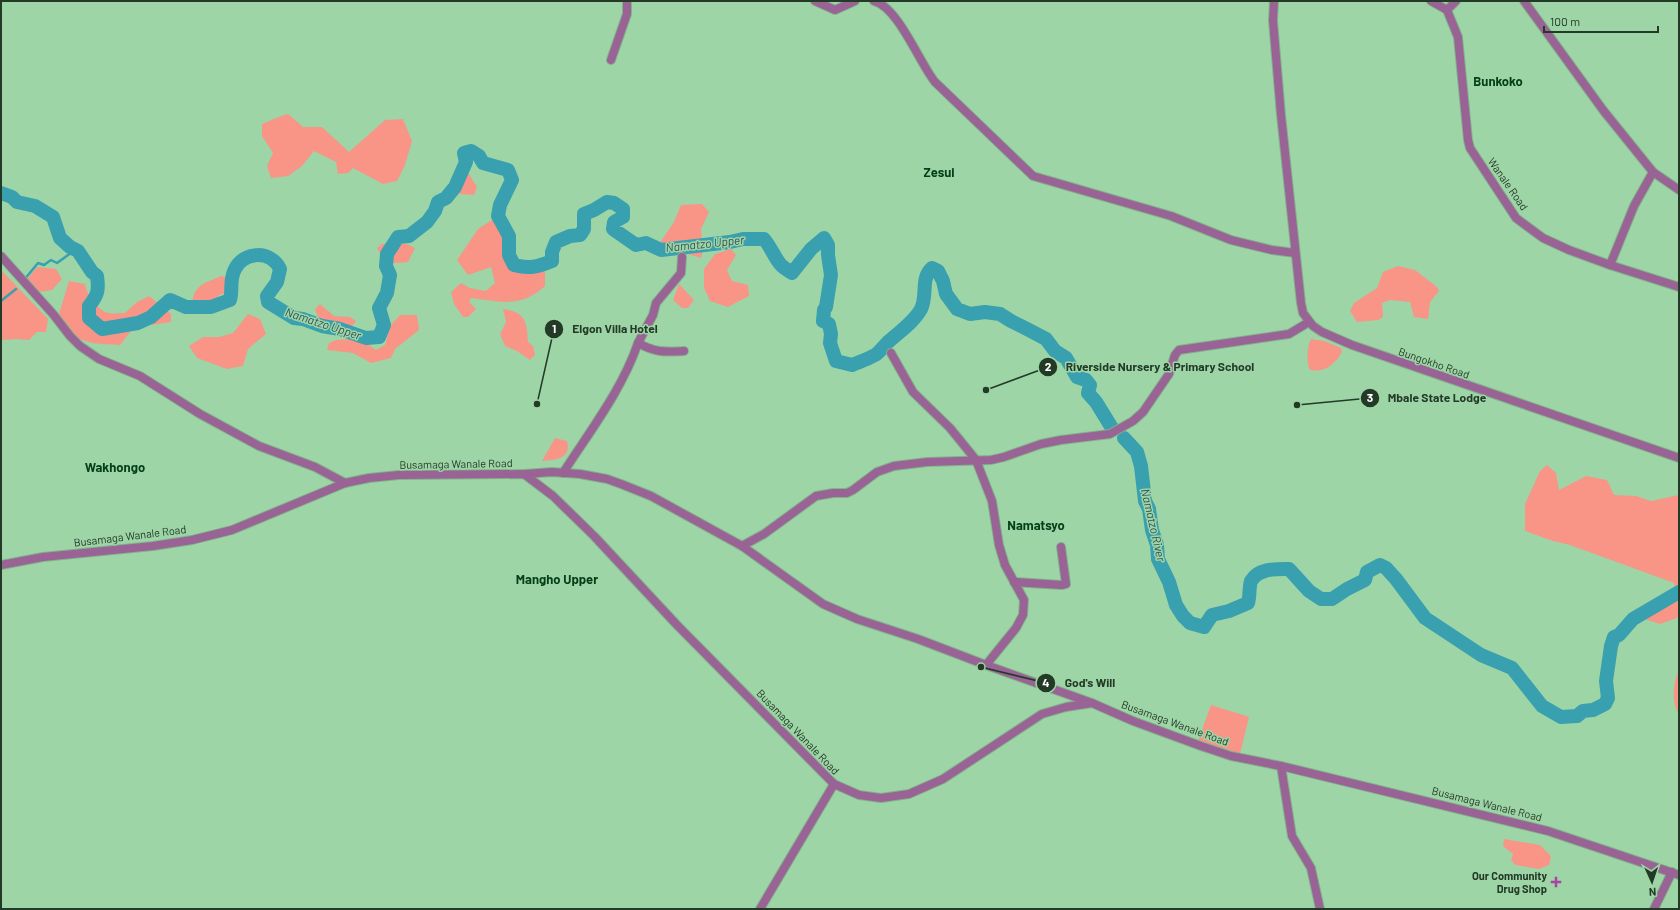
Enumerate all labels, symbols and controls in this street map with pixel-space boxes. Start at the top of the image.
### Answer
scale bar [1544,8,1658,34]
text: 100 m [1550,14,1580,28]
district label: Bunkoko [1473,73,1523,89]
street label: Wanale Road [1486,155,1531,213]
district label: Zesui [923,164,955,180]
water label: Namatzo Upper [665,232,746,254]
water label: Namatzo Upper [284,304,364,342]
callout: Elgon Villa Hotel [544,317,666,341]
text: 1 [552,321,556,335]
text: Elgon Villa Hotel [572,321,658,335]
street label: Bungokho Road [1397,344,1471,381]
callout: Riverside Nursery & Primary School [1038,355,1263,379]
text: 2 [1045,359,1052,373]
text: Riverside Nursery & Primary School [1066,359,1254,373]
callout: Mbale State Lodge [1360,386,1495,410]
text: 3 [1367,390,1373,404]
text: Mbale State Lodge [1388,390,1487,404]
street label: Busamaga Wanale Road [399,456,513,471]
district label: Wakhongo [85,459,145,475]
water label: Namatzo River [1139,487,1169,563]
district label: Namatsyo [1007,517,1065,533]
street label: Busamaga Wanale Road [73,522,187,549]
district label: Mangho Upper [516,571,598,587]
callout: God's Will [1036,671,1123,695]
text: 4 [1042,675,1050,689]
text: God's Will [1065,675,1115,689]
street label: Busamaga Wanale Road [754,686,842,777]
street label: Busamaga Wanale Road [1120,697,1231,748]
street label: Busamaga Wanale Road [1431,784,1544,824]
north arrow [1632,862,1672,902]
place label: Our Community Drug Shop [1472,869,1547,895]
marker: Our Community Drug Shop [1550,876,1562,888]
text: N [1649,886,1657,899]

